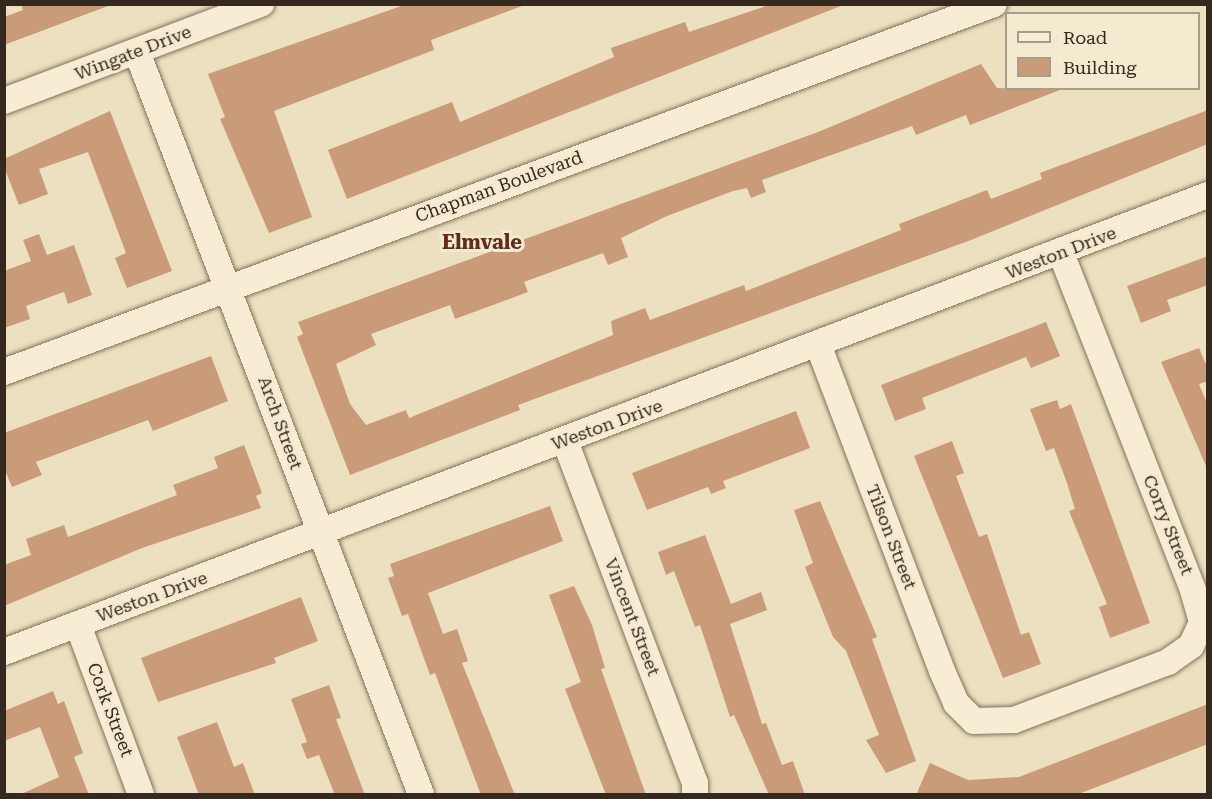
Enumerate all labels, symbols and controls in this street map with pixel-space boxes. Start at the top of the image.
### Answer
legend [1005,12,1200,90]
street label: Wingate Drive [72,21,194,85]
text: Road [1063,27,1107,48]
text: Building [1063,57,1137,78]
street label: Chapman Boulevard [412,147,586,227]
street label: Weston Drive [1003,222,1119,284]
district label: Elmvale [442,230,522,254]
street label: Arch Street [253,373,307,473]
street label: Weston Drive [548,395,666,455]
street label: Corry Street [1138,472,1198,578]
street label: Tilson Street [861,481,921,593]
street label: Vincent Street [600,555,664,679]
street label: Weston Drive [93,567,211,627]
street label: Cork Street [82,660,138,760]

